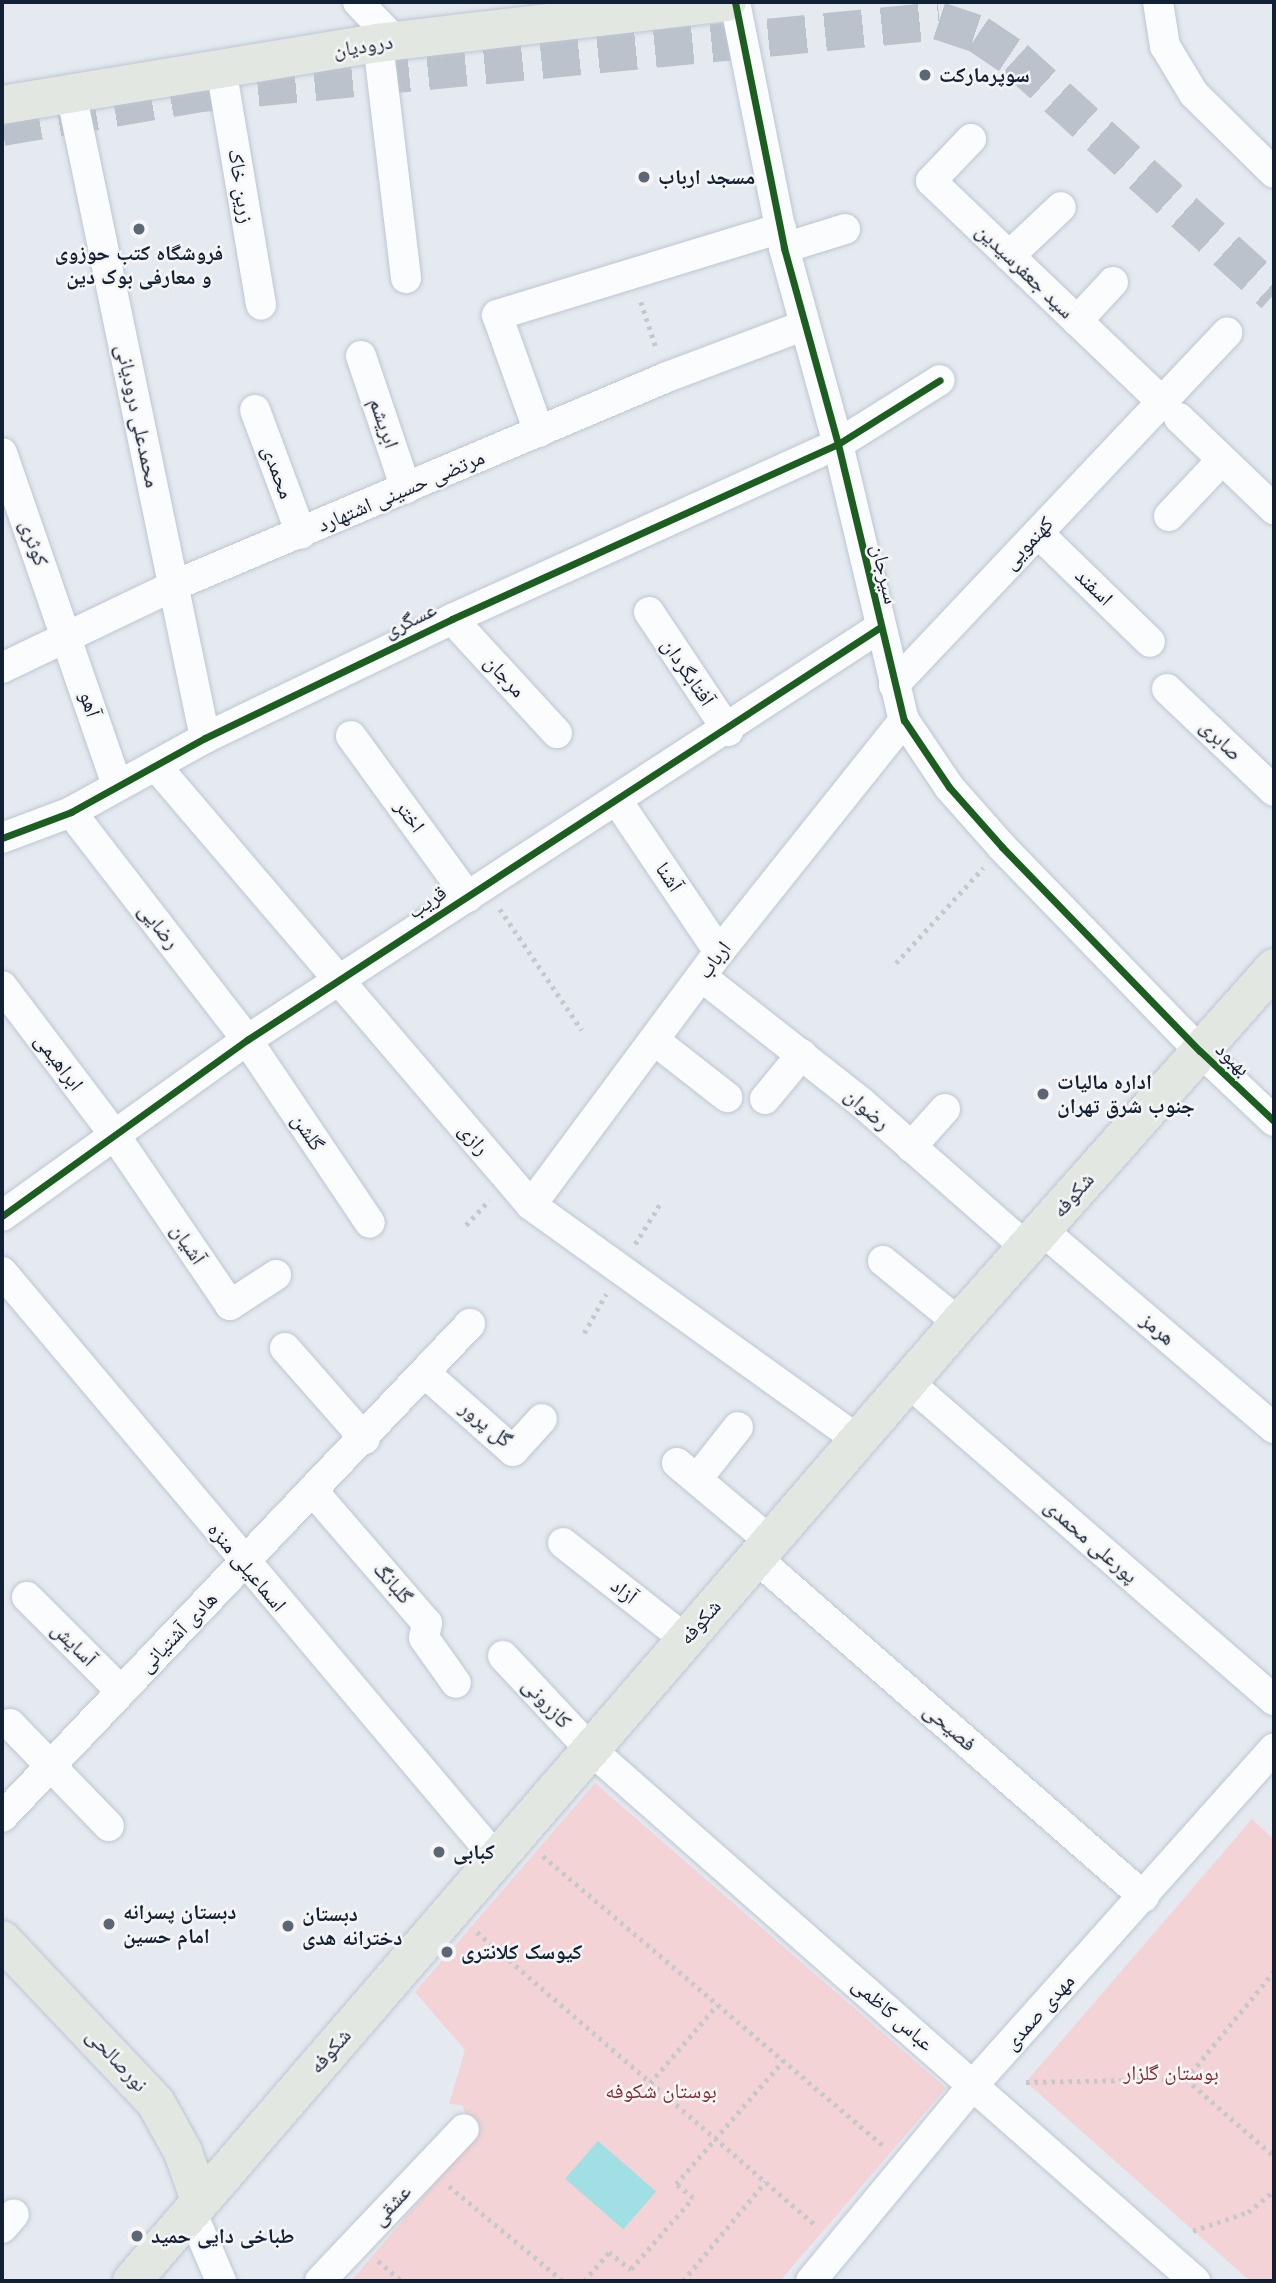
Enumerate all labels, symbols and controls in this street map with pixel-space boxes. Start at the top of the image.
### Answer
street label: درودیان [331,29,395,63]
place label: سوپرمارکت [939,62,1030,88]
marker: سوپرمارکت [917,67,933,83]
street label: زرین خاک [223,147,259,225]
place label: مسجد ارباب [658,164,755,190]
marker: مسجد ارباب [636,169,652,185]
street label: سید جعفرسیدین [971,218,1079,324]
marker: فروشگاه کتب حوزوی و معارفی بوک دین [131,221,147,237]
place label: فروشگاه کتب حوزوی و معارفی بوک دین [55,240,223,290]
street label: محمدعلی درودیانی [111,342,165,490]
street label: ابریشم [364,395,404,451]
street label: محمدی [257,442,299,502]
street label: مرتضی حسینی اشتهارد [314,444,488,538]
street label: کهنمویی [997,511,1059,575]
street label: کوثری [14,517,54,569]
street label: سیرجان [866,542,904,606]
street label: اسفند [1070,563,1118,611]
street label: عسگری [379,596,441,644]
street label: آفتابگردان [656,633,720,711]
street label: مرجان [479,649,531,703]
street label: آهو [74,688,106,720]
street label: صابری [1195,714,1247,766]
street label: اختر [390,795,430,837]
street label: آشنا [650,857,688,897]
street label: قریب [403,880,451,924]
street label: رضایی [133,898,185,954]
street label: ارباب [692,936,736,984]
street label: ابراهیمی [29,1028,89,1096]
street label: بهبود [1210,1037,1256,1081]
place label: اداره مالیات جنوب شرق تهران [1057,1069,1195,1119]
street label: رضوان [839,1083,895,1135]
marker: اداره مالیات جنوب شرق تهران [1035,1086,1051,1102]
street label: گلشن [286,1108,330,1156]
street label: رازی [453,1118,495,1160]
street label: شکوفه [1047,1167,1099,1223]
street label: آشیان [165,1219,211,1269]
street label: هرمز [1136,1307,1180,1351]
street label: گل پرور [455,1395,517,1453]
street label: پورعلی محمدی [1039,1493,1143,1589]
street label: اسماعیلی منزه [202,1517,292,1617]
street label: گلبانگ [368,1557,418,1609]
street label: آزاد [606,1573,642,1609]
street label: هادی آشتیانی [133,1586,223,1678]
street label: شکوفه [674,1594,726,1650]
street label: آسایش [46,1616,102,1672]
street label: کازرونی [517,1672,577,1734]
street label: فصیحی [919,1697,981,1757]
place label: کبابی [453,1839,495,1865]
marker: کبابی [431,1844,447,1860]
place label: دبستان پسرانه امام حسین [123,1899,236,1949]
place label: دبستان دخترانه هدی [302,1901,402,1951]
marker: دبستان پسرانه امام حسین [101,1916,117,1932]
marker: دبستان دخترانه هدی [280,1918,296,1934]
place label: کیوسک کلانتری [461,1939,582,1965]
marker: کیوسک کلانتری [439,1944,455,1960]
street label: مهدی صمدی [998,1969,1080,2055]
street label: عباس کاظمی [847,1972,939,2056]
street label: نورصالحی [81,2023,153,2097]
street label: شکوفه [304,2023,356,2079]
park label: بوستان گلزار [1123,2060,1219,2086]
park label: بوستان شکوفه [605,2078,717,2104]
street label: عشقی [366,2179,416,2231]
place label: طباخی دایی حمید [151,2223,295,2249]
marker: طباخی دایی حمید [129,2228,145,2244]

